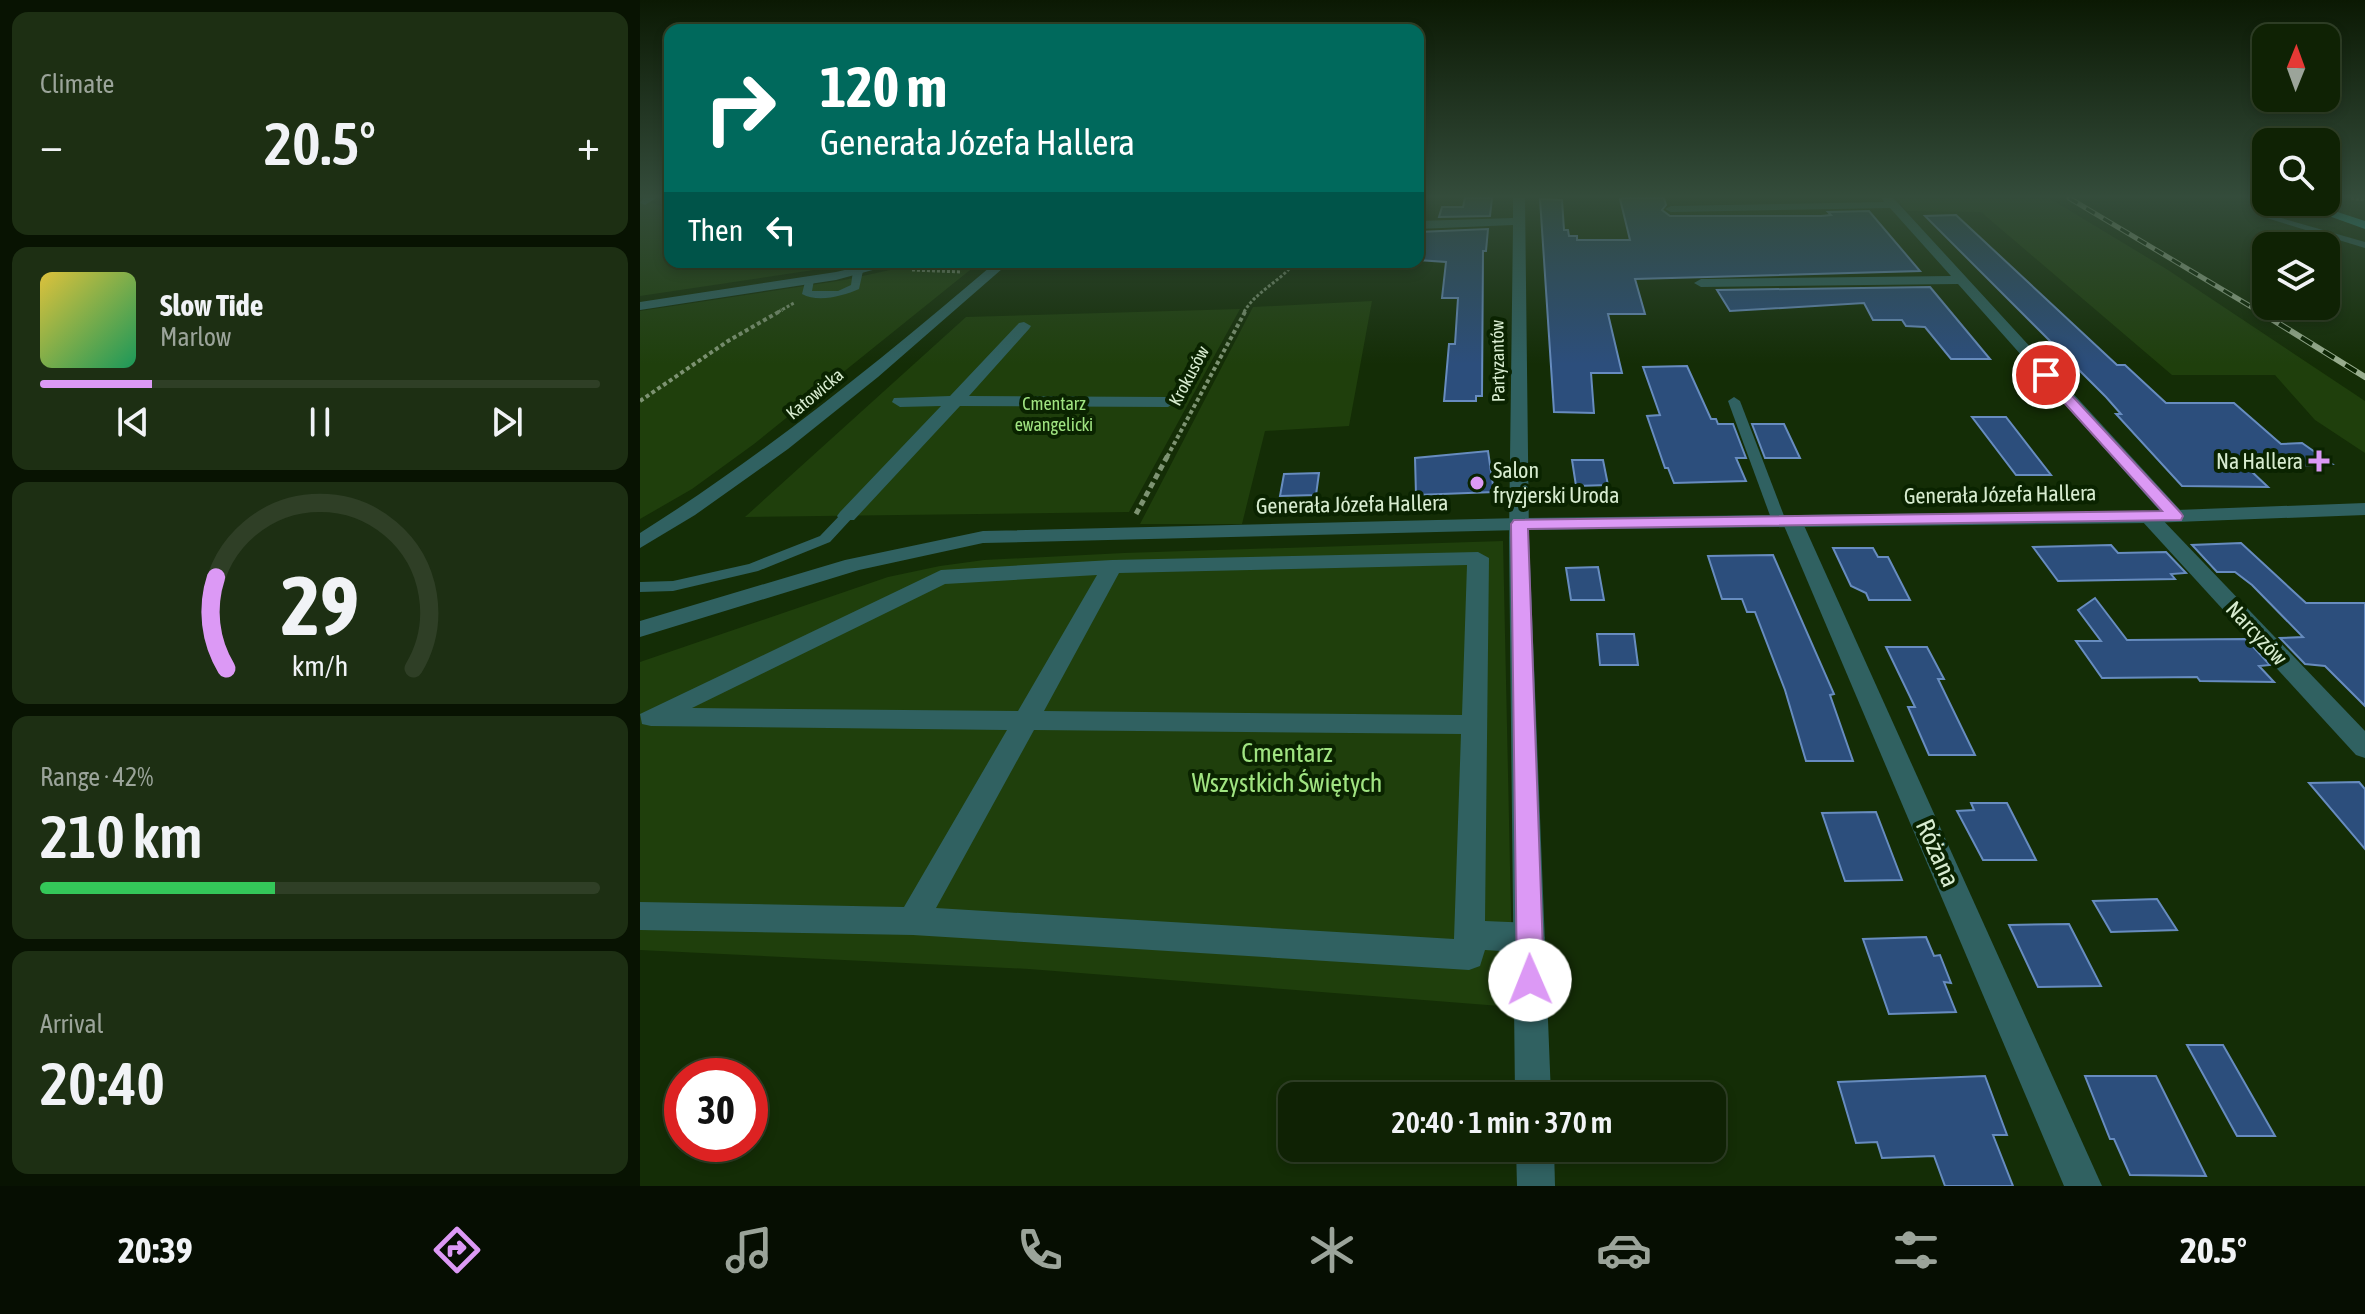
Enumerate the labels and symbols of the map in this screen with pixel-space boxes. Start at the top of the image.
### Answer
north arrow [2252,24,2340,112]
street label: Partyzantów [1486,319,1509,402]
pin [2012,341,2080,409]
street label: Krokusów [1164,342,1213,409]
street label: Katowicka [782,364,847,424]
park label: Cmentarz ewangelicki [1015,393,1093,435]
place label: Na Hallera [2216,448,2303,474]
marker: Na Hallera [2310,452,2328,470]
place label: Salon fryzjerski Uroda [1493,457,1619,508]
marker: Salon fryzjerski Uroda [1468,474,1486,492]
street label: Generała Józefa Hallera [1904,479,2096,509]
street label: Generała Józefa Hallera [1256,489,1448,519]
street label: Narcyzów [2221,596,2293,670]
park label: Cmentarz Wszystkich Świętych [1192,738,1382,798]
street label: Różana [1910,814,1966,892]
position arrow [1488,938,1572,1022]
speed limit sign: 30 [664,1058,768,1162]

